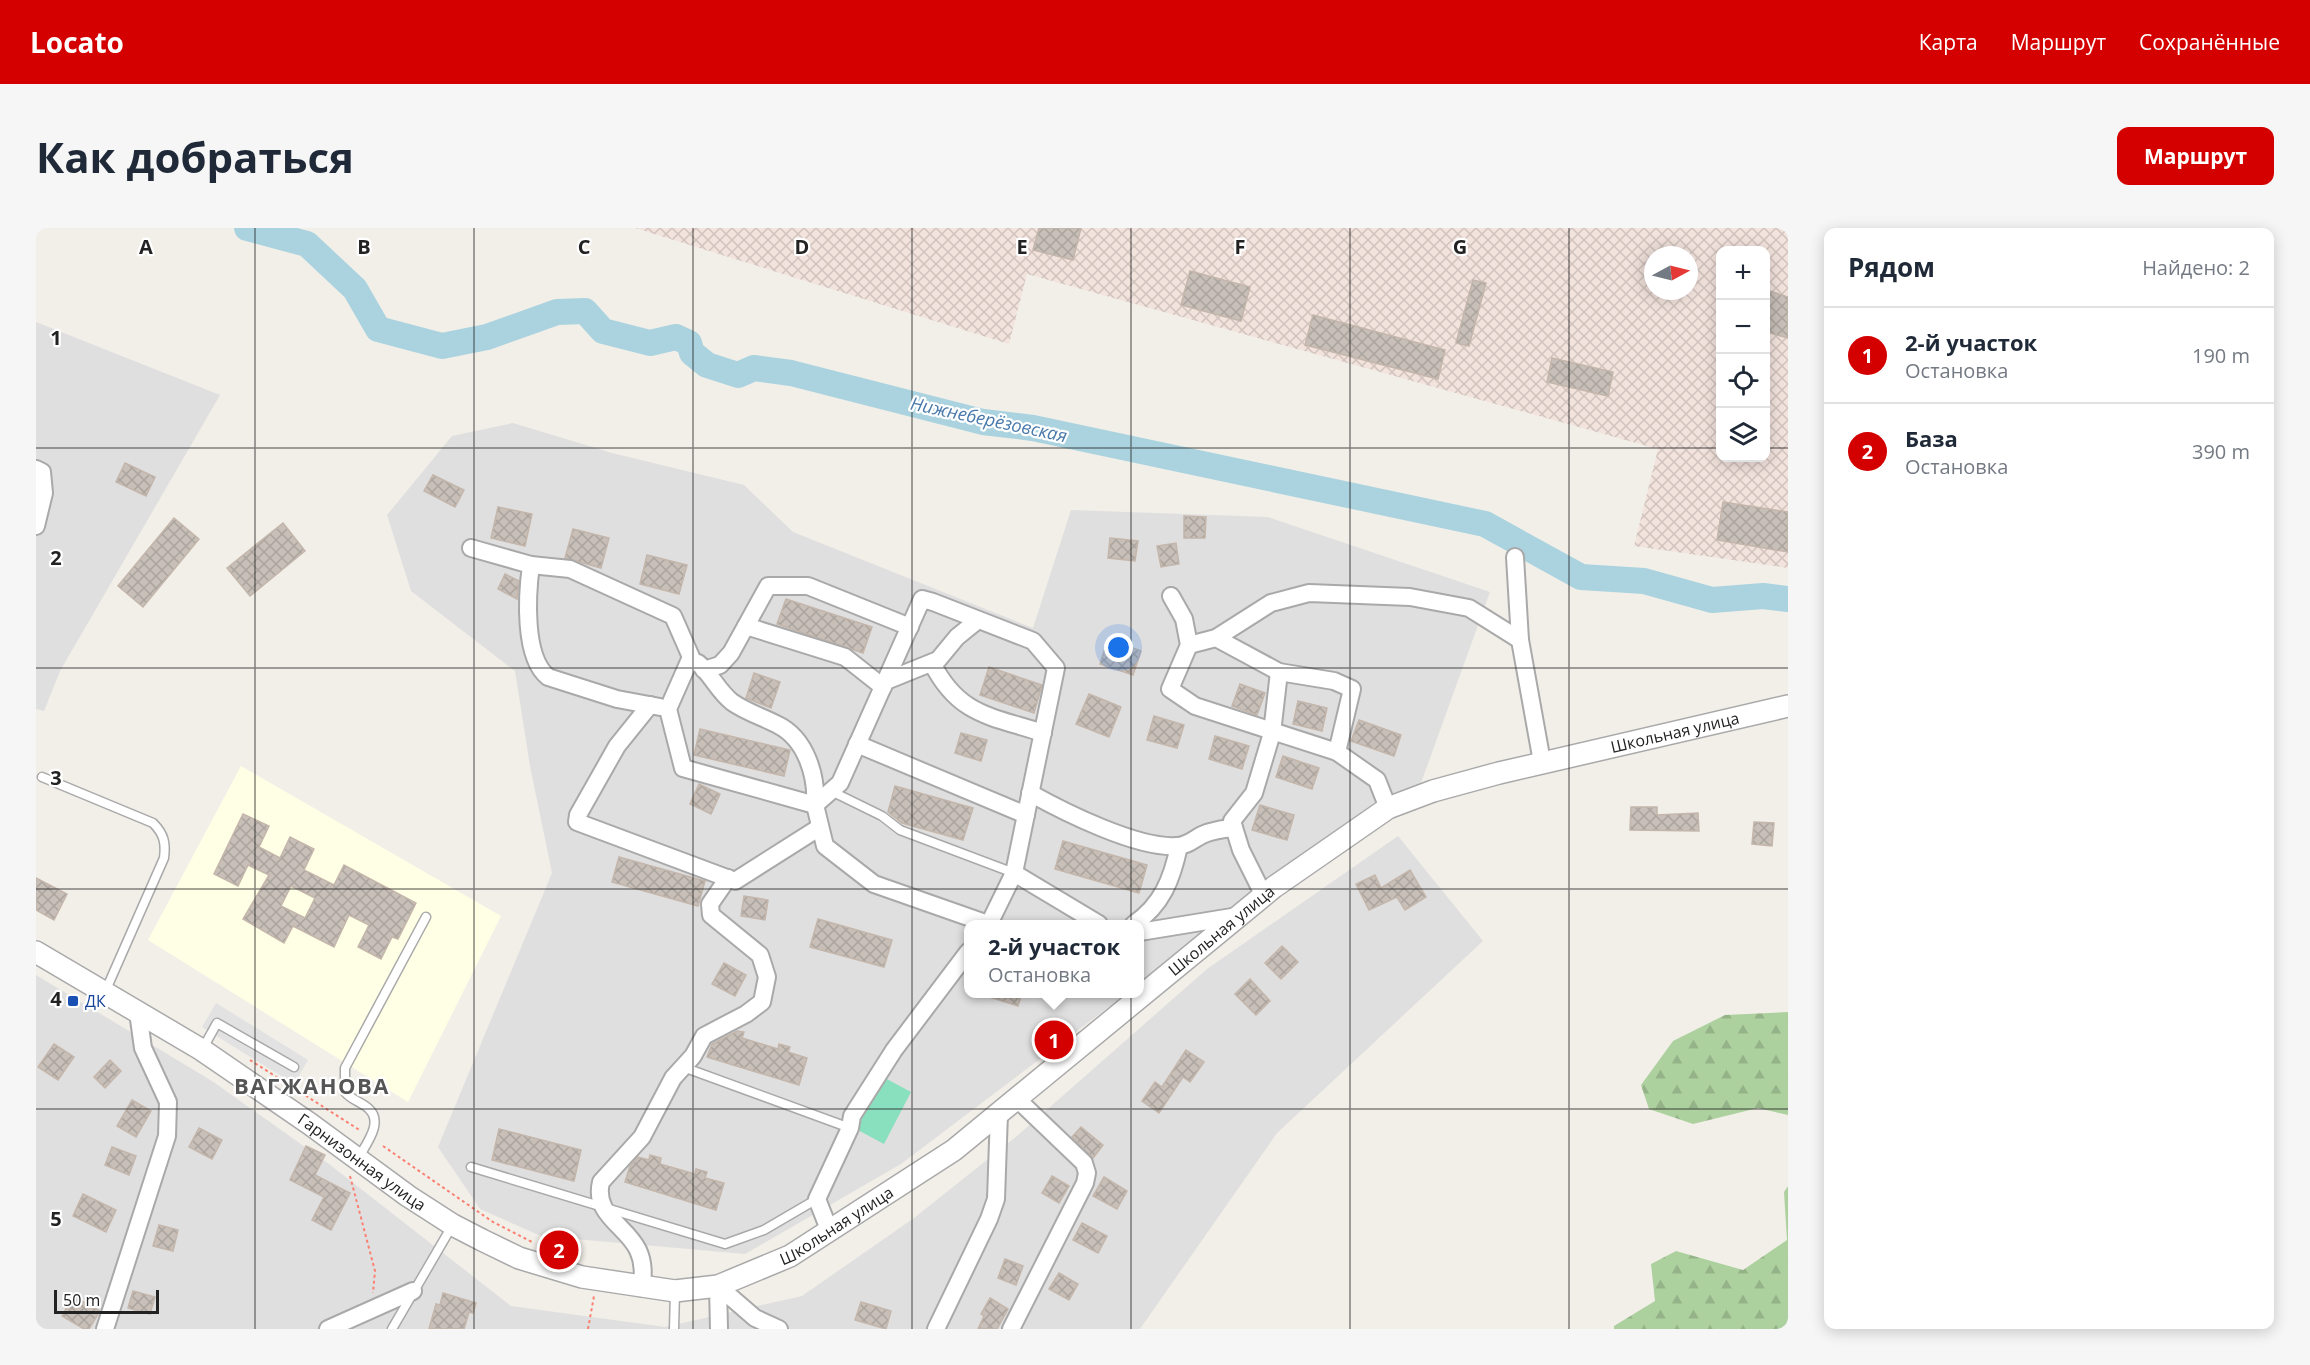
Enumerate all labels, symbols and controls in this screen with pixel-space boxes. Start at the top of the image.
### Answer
text: Locato [30,23,124,61]
text: Карта [1919,28,1978,56]
text: Маршрут [2011,28,2106,56]
text: Сохранённые [2139,28,2280,56]
button: Маршрут [2117,127,2274,185]
text: Как добраться [36,128,354,185]
text: A [139,233,153,260]
text: B [357,233,371,260]
text: C [578,233,591,260]
text: D [795,233,809,260]
text: E [1016,233,1028,260]
text: F [1235,233,1245,260]
text: G [1453,233,1467,260]
north arrow [1644,246,1698,300]
map controls [1716,246,1770,462]
button: + [1716,246,1770,300]
text: Рядом [1848,249,1935,285]
text: Найдено: 2 [2142,254,2250,281]
button: − [1716,300,1770,354]
text: 1 [50,324,62,351]
text: 2-й участок [1905,327,2037,357]
text: 1 [1862,342,1873,369]
text: 190 m [2192,342,2250,369]
button: locate [1716,354,1770,408]
text: Остановка [1905,357,2008,384]
water label: Нижнеберёзовская [908,391,1070,447]
button: layers [1716,408,1770,462]
text: База [1905,423,1958,453]
text: 2 [1862,438,1873,465]
text: 390 m [2192,438,2250,465]
text: Остановка [1905,453,2008,480]
text: 2 [50,544,62,571]
your location [1104,633,1133,662]
street label: Школьная улица [1608,707,1741,758]
text: 3 [50,764,62,791]
street label: Школьная улица [1164,880,1279,981]
popup [964,920,1144,998]
text: 2-й участок [988,931,1120,961]
text: Остановка [988,961,1091,988]
text: 4 [50,985,62,1012]
place label: ДК [85,990,106,1012]
marker: ДК [66,994,80,1008]
pin: 1 [1034,1018,1074,1062]
district label: ВАГЖАНОВА [234,1070,390,1100]
street label: Гарнизонная улица [294,1108,430,1216]
street label: Школьная улица [776,1181,897,1270]
text: 5 [50,1205,62,1232]
pin: 2 [540,1228,578,1272]
scale bar [54,1287,159,1314]
text: 50 m [63,1289,100,1311]

